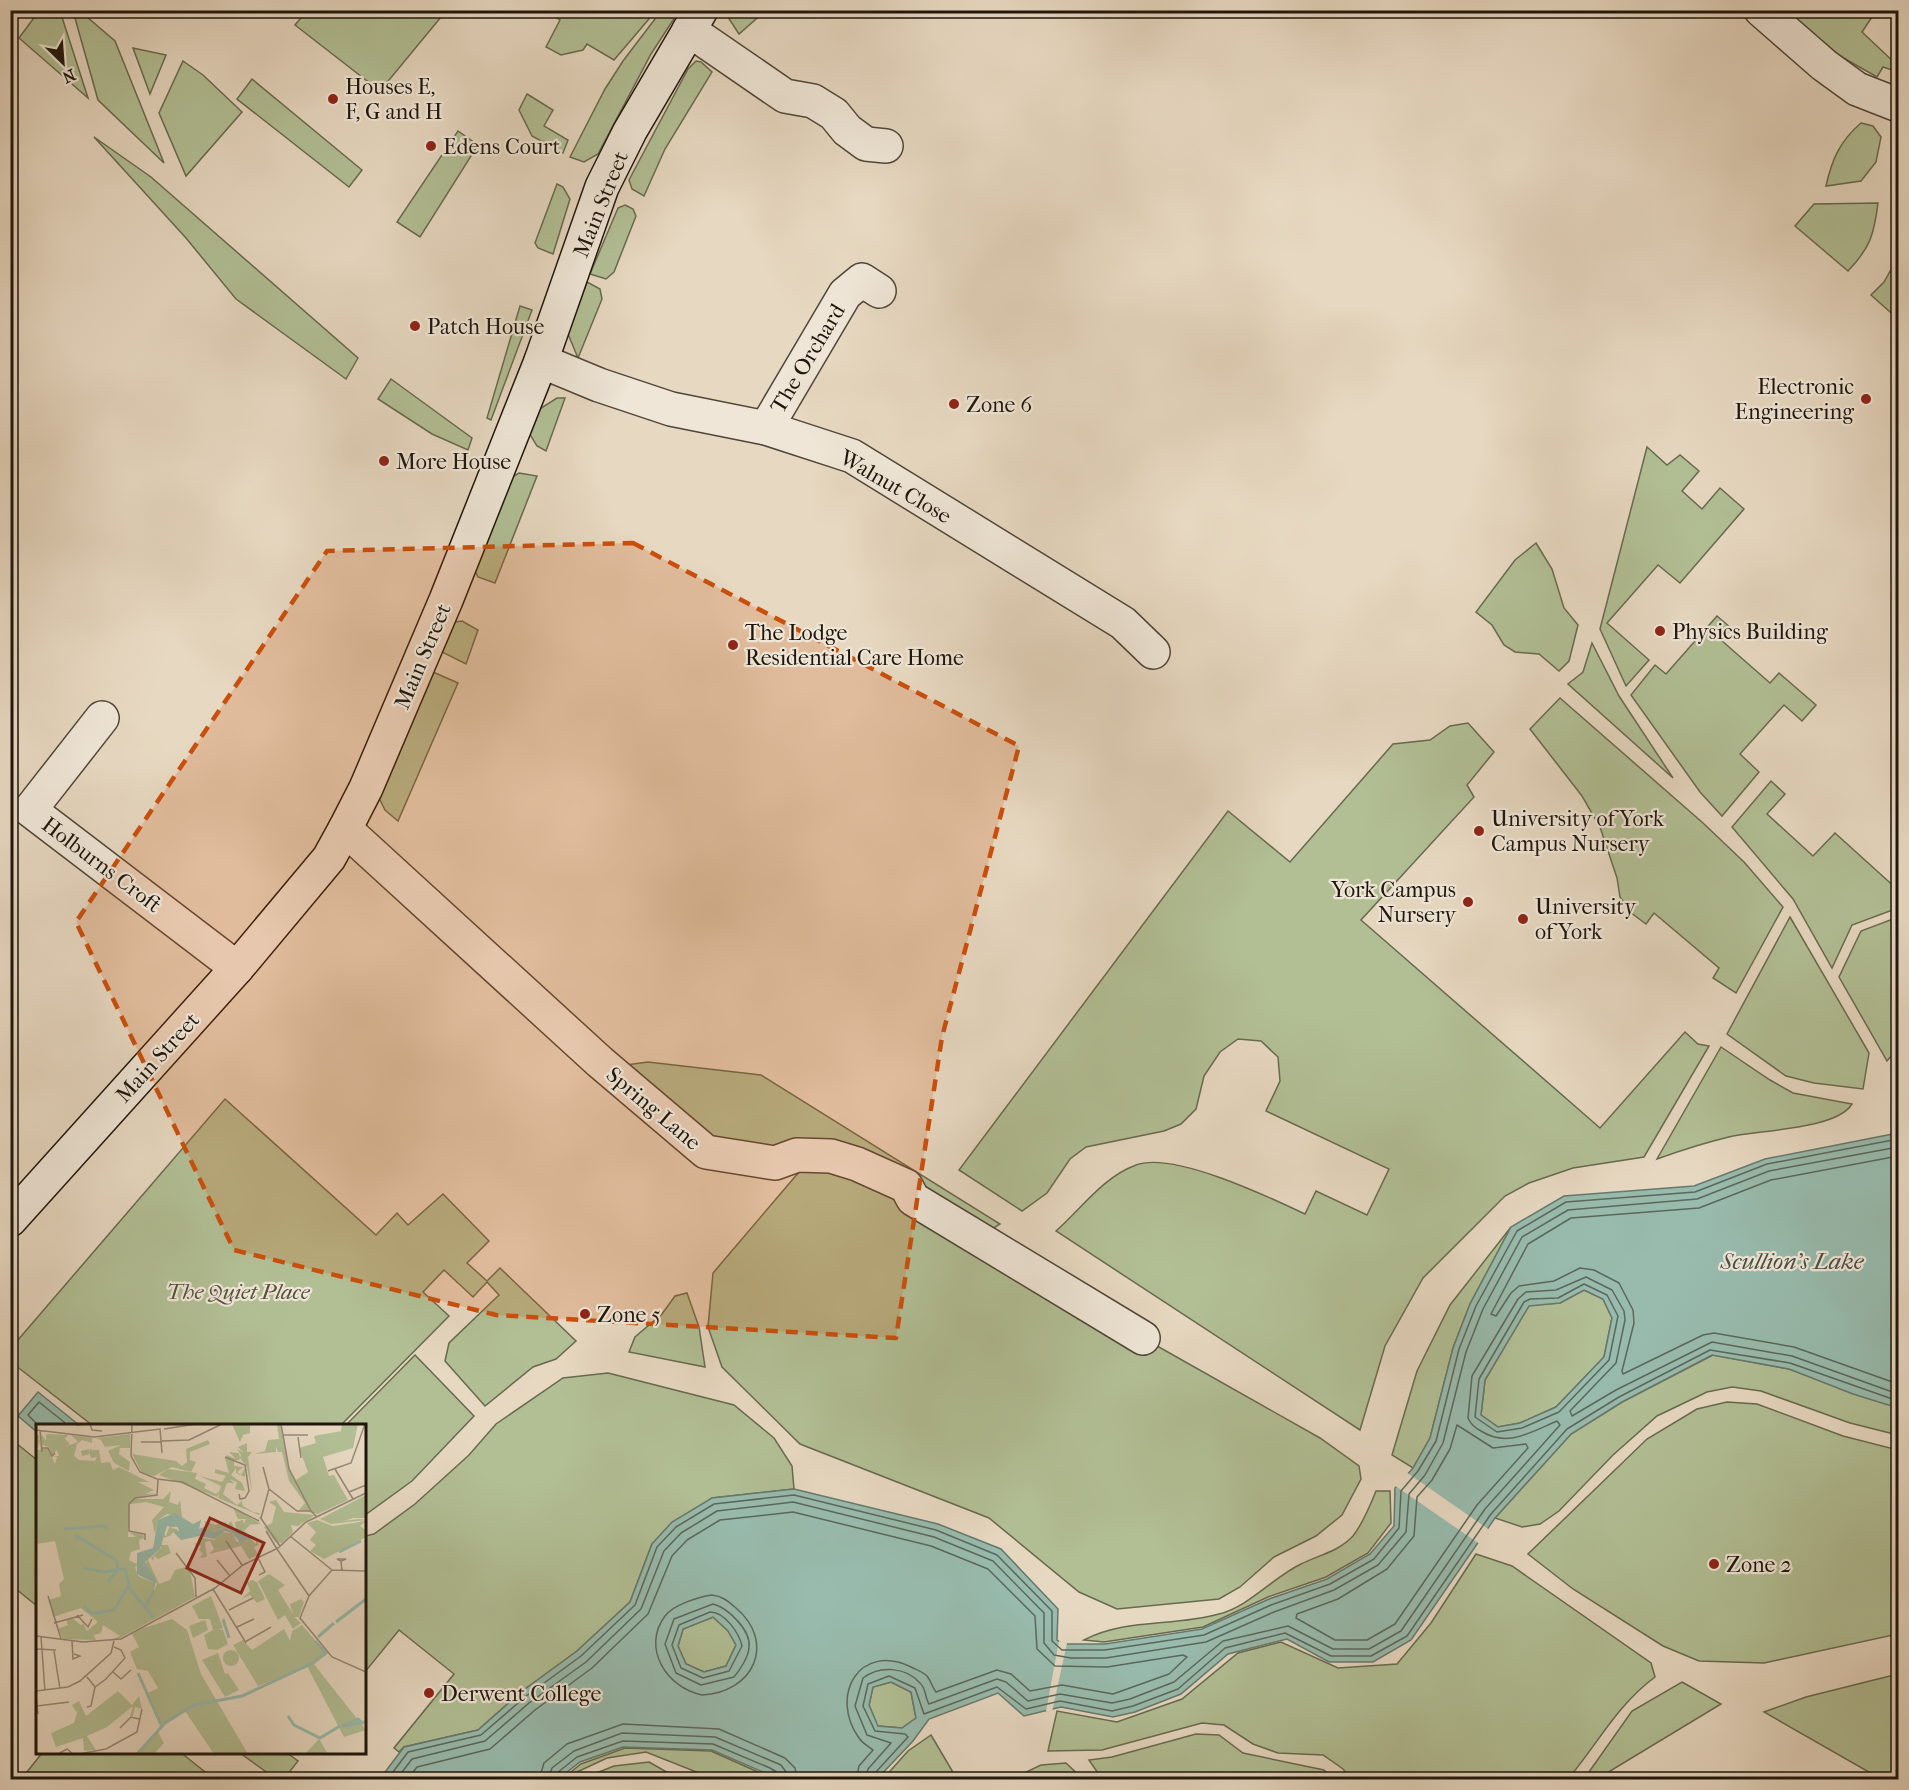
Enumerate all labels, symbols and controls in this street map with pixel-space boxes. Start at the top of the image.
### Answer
north arrow [33,33,93,93]
text: N [59,65,79,88]
place label: Houses E, F, G and H [345,74,442,125]
marker: Houses E, F, G and H [326,92,340,106]
place label: Edens Court [443,134,561,160]
marker: Edens Court [424,139,438,153]
street label: Main Street [568,147,634,261]
street label: The Orchard [765,298,851,418]
place label: Patch House [427,314,544,340]
marker: Patch House [408,319,422,333]
place label: Electronic Engineering [1735,374,1854,425]
place label: Zone 6 [966,392,1032,418]
marker: Electronic Engineering [1859,392,1873,406]
marker: Zone 6 [947,397,961,411]
street label: Walnut Close [834,444,956,529]
place label: More House [396,449,511,475]
marker: More House [377,454,391,468]
street label: Main Street [389,599,457,713]
place label: Physics Building [1672,619,1828,645]
place label: The Lodge Residential Care Home [745,620,964,671]
marker: Physics Building [1653,624,1667,638]
marker: The Lodge Residential Care Home [726,638,740,652]
place label: University of York Campus Nursery [1491,806,1665,857]
street label: Holburns Croft [37,811,166,918]
marker: University of York Campus Nursery [1472,824,1486,838]
place label: York Campus Nursery [1330,877,1457,928]
place label: University of York [1535,894,1637,945]
marker: York Campus Nursery [1461,895,1475,909]
marker: University of York [1516,912,1530,926]
street label: Main Street [110,1007,205,1108]
street label: Spring Lane [601,1062,706,1156]
water label: Scullion's Lake [1719,1247,1865,1275]
park label: The Quiet Place [166,1279,311,1305]
place label: Zone 5 [597,1302,661,1328]
marker: Zone 5 [578,1307,592,1321]
inset map [36,1424,366,1754]
place label: Zone 2 [1726,1552,1791,1578]
marker: Zone 2 [1707,1557,1721,1571]
place label: Derwent College [441,1681,602,1707]
marker: Derwent College [422,1686,436,1700]

